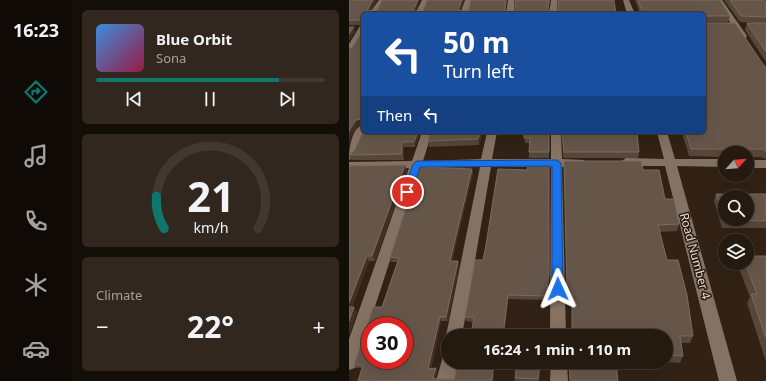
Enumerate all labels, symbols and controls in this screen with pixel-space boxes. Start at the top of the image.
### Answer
text: 16:23 [13,18,59,42]
text: 50 m [443,23,510,61]
icon: left [377,28,429,80]
text: Blue Orbit [156,29,232,49]
text: Sona [156,49,186,67]
text: Turn left [443,59,514,83]
icon: directions [22,78,50,106]
icon: previous [123,88,145,110]
icon: pause [199,88,221,110]
icon: next [276,88,298,110]
icon: left [420,104,442,126]
text: Then [377,105,412,125]
icon: music [22,142,50,170]
north arrow [718,146,754,182]
map controls [718,146,754,270]
text: 21 [187,167,234,223]
pin [390,175,424,209]
icon: arrive [396,181,418,203]
button: search [718,190,754,226]
icon: phone [22,207,50,235]
street label: Road Number 4 [676,211,715,301]
text: km/h [193,217,228,236]
button: layers [718,234,754,270]
position arrow [537,268,579,310]
icon: climate [22,271,50,299]
text: Climate [96,286,142,304]
text: 22° [187,306,234,347]
text: − [96,311,109,341]
text: + [312,311,325,341]
speed limit sign: 30 [361,317,413,369]
icon: car [22,335,50,363]
text: 16:24 · 1 min · 110 m [483,339,631,359]

